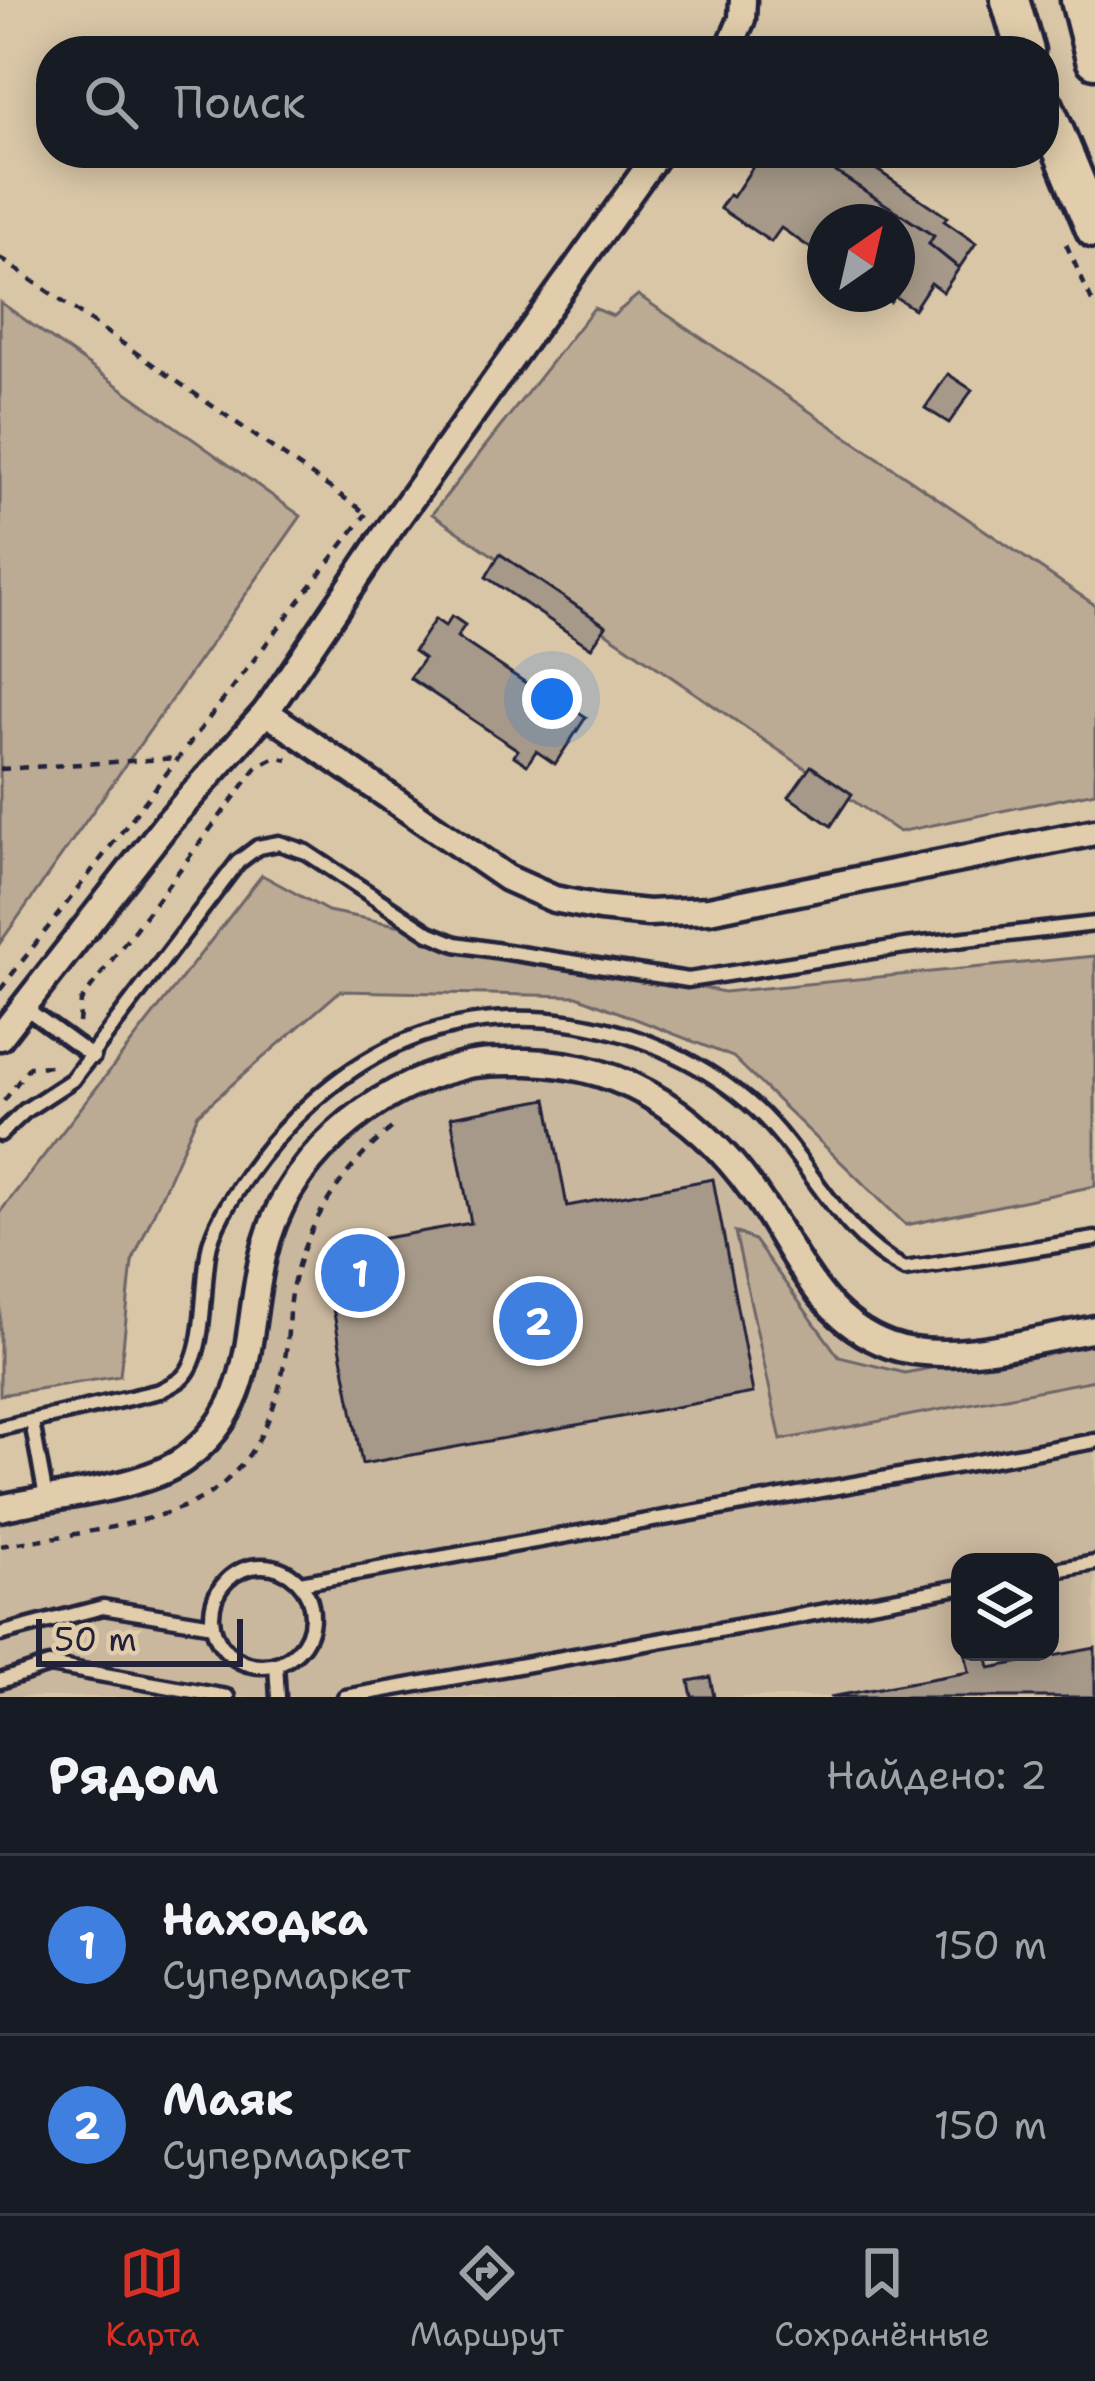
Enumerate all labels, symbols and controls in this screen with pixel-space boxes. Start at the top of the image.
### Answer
search box [36,36,1059,168]
icon: search [78,69,144,135]
text: Поиск [174,72,305,132]
north arrow [807,204,915,312]
your location [522,669,582,729]
pin: 1 [321,1228,399,1318]
pin: 2 [499,1276,577,1366]
map controls [951,1553,1059,1661]
button: layers [951,1553,1059,1661]
scale bar [36,1613,243,1666]
text: 50 m [54,1617,137,1662]
text: Рядом [48,1741,219,1809]
text: Найдено: 2 [826,1749,1047,1801]
text: Находка [162,1889,368,1949]
text: 1 [78,1919,96,1971]
text: 150 m [934,1919,1047,1971]
text: Супермаркет [162,1949,411,2001]
text: Маяк [162,2069,294,2129]
text: 2 [73,2099,101,2151]
text: 150 m [934,2099,1047,2151]
text: Супермаркет [162,2129,411,2181]
tab: Карта [105,2240,200,2357]
tab: Маршрут [410,2240,564,2357]
tab: Сохранённые [774,2240,990,2357]

